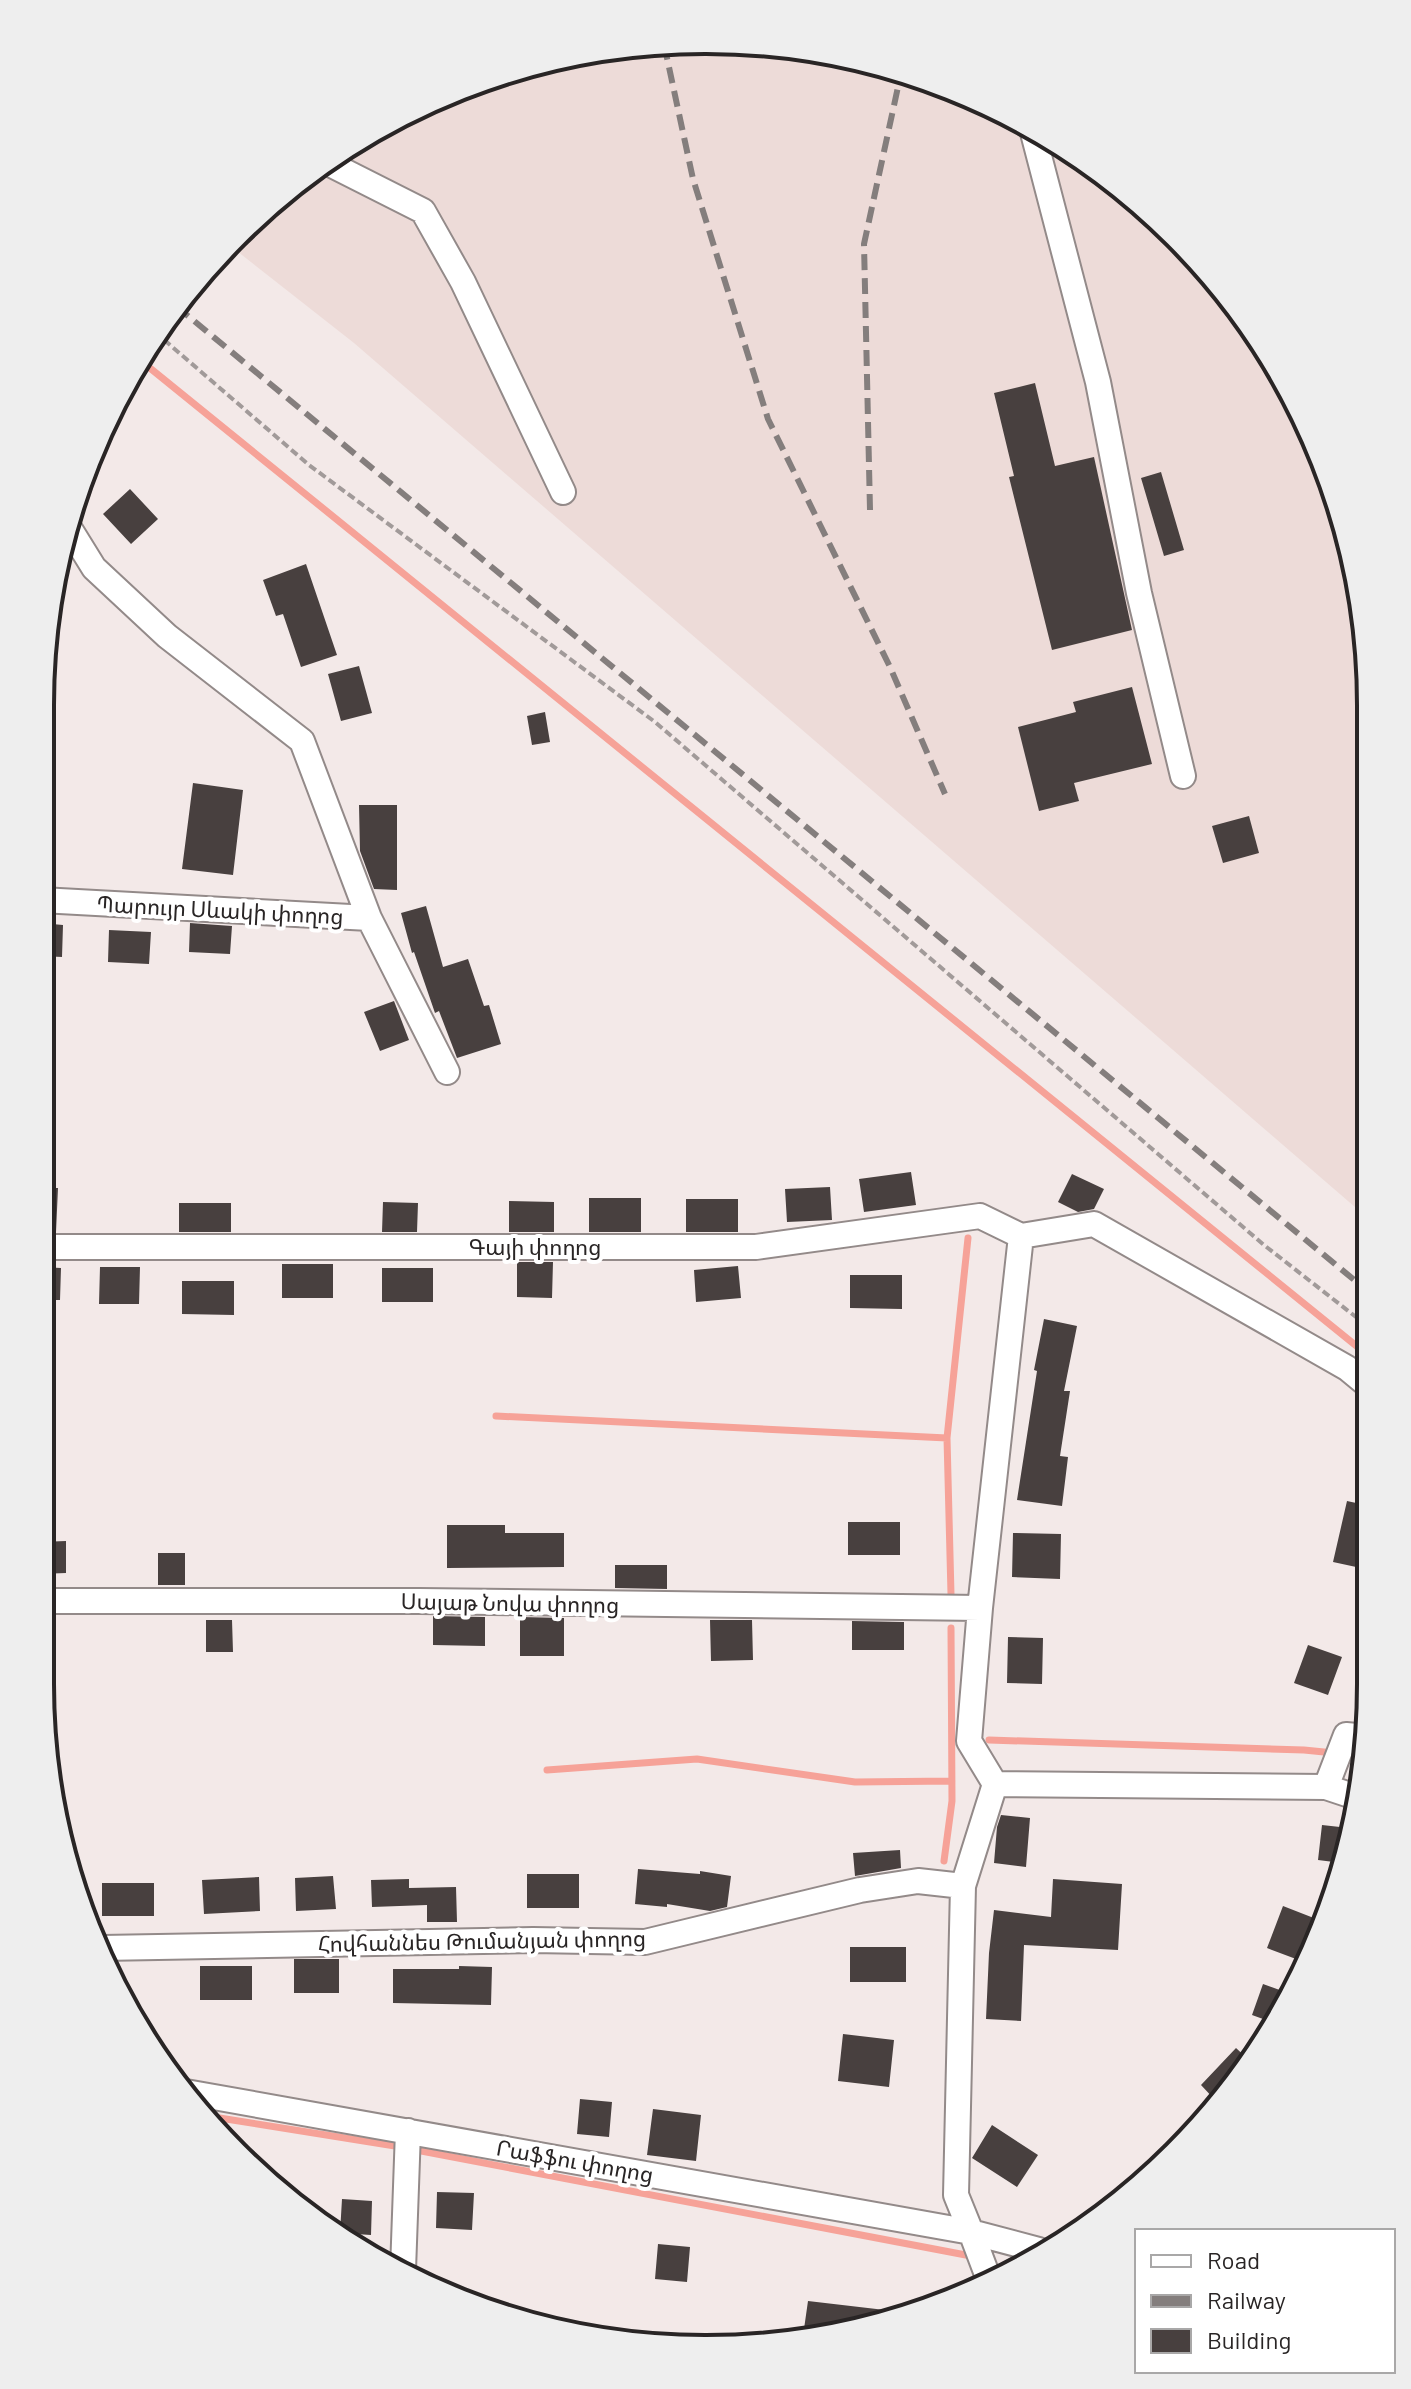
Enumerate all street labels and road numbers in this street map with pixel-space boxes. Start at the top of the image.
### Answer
street label: Պարույր Սևակի փողոց [96,890,344,929]
street label: Գայի փողոց [469,1233,601,1260]
street label: Սայաթ Նովա փողոց [400,1587,620,1618]
street label: Հովհաննես Թումանյան փողոց [318,1924,646,1957]
street label: Րաֆֆու փողոց [494,2133,656,2188]

